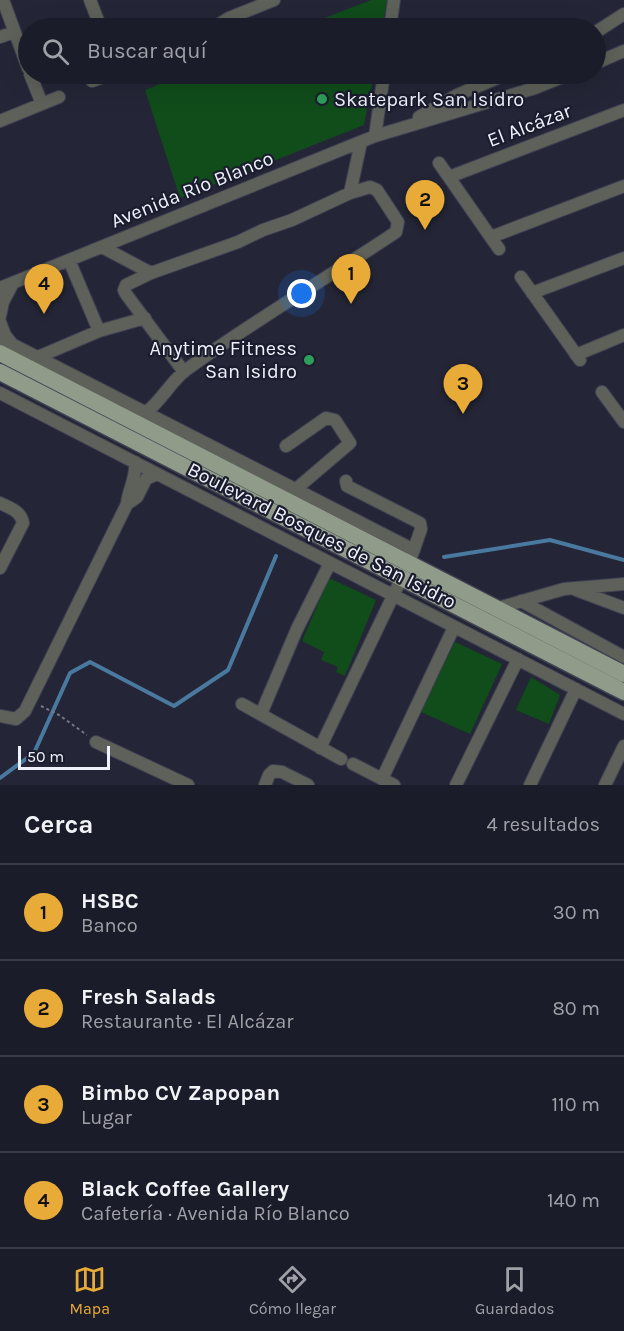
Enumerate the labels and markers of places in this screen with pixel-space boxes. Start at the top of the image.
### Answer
place label: Skatepark San Isidro [334,88,524,111]
marker: Skatepark San Isidro [315,92,329,106]
pin: 2 [406,180,444,230]
pin: 1 [332,254,370,304]
pin: 4 [24,264,63,314]
place label: Anytime Fitness San Isidro [150,337,297,383]
marker: Anytime Fitness San Isidro [302,353,316,367]
pin: 3 [444,364,482,414]

